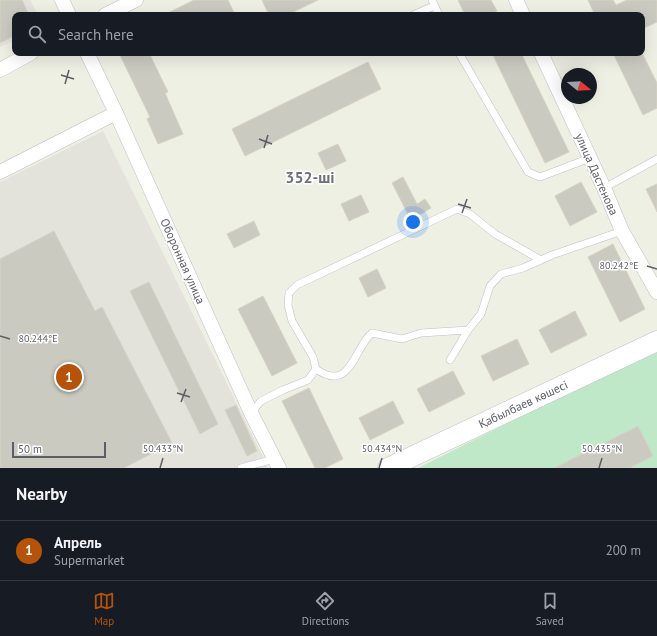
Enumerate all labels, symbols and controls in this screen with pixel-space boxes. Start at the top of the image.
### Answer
search box [12,12,645,56]
icon: search [26,23,48,45]
text: Search here [58,25,134,44]
north arrow [561,68,597,104]
street label: улица Дастенова [572,131,622,217]
district label: 352-ші [285,167,335,187]
your location [403,212,423,232]
street label: Оборонная улица [157,216,209,306]
text: 80.242°E [600,259,639,272]
text: 80.244°E [19,332,58,345]
pin: 1 [56,362,82,392]
street label: Қабылбаев көшесі [476,377,570,431]
scale bar [12,440,106,459]
text: 50 m [18,442,42,456]
text: 50.433°N [143,442,183,455]
text: 50.434°N [362,442,402,455]
text: 50.435°N [582,442,622,455]
text: Nearby [16,483,67,505]
text: Апрель [54,533,102,552]
text: 1 [25,542,33,559]
text: 200 m [606,542,641,559]
text: Supermarket [54,552,124,569]
tab: Map [93,590,115,628]
tab: Directions [302,590,349,628]
tab: Saved [536,590,564,628]

